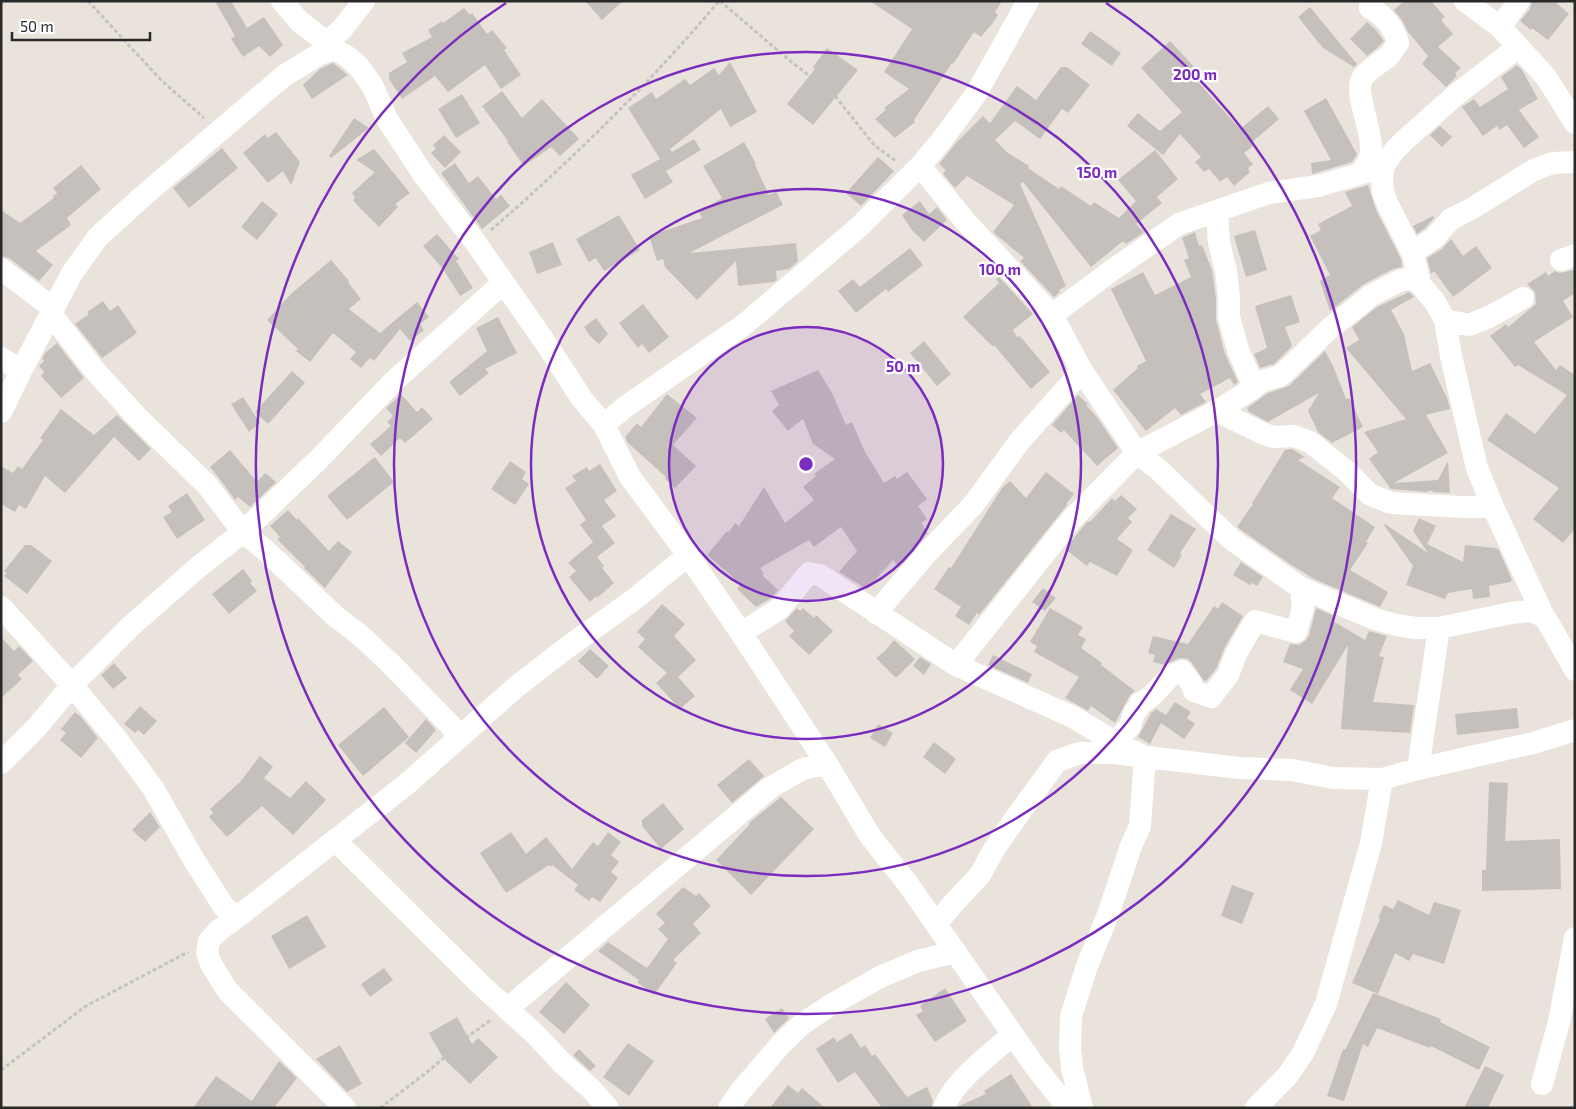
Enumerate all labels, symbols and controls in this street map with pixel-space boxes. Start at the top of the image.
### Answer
scale bar [12,10,150,42]
text: 50 m [20,17,54,35]
text: 200 m [1173,65,1217,83]
text: 150 m [1077,163,1117,181]
text: 100 m [979,260,1021,278]
text: 50 m [886,357,920,375]
centre of rings [797,455,815,473]

